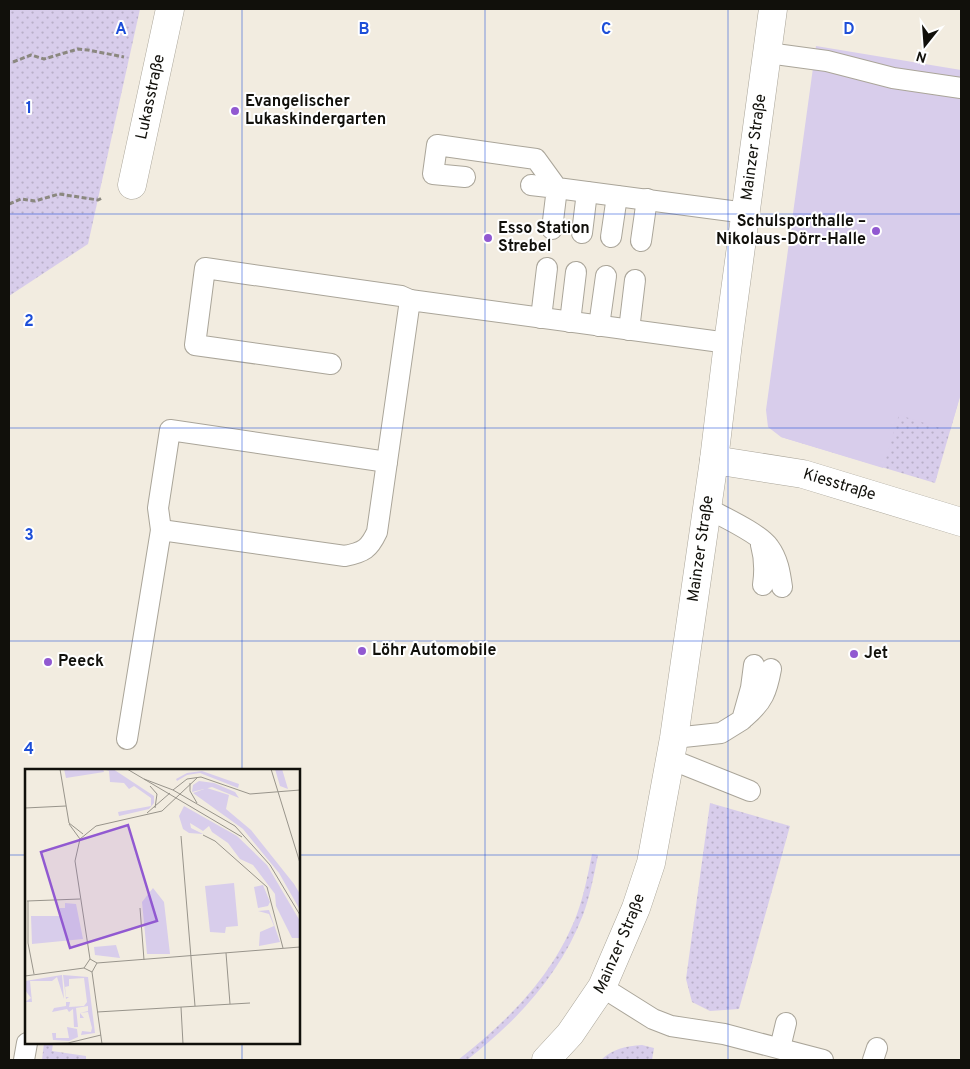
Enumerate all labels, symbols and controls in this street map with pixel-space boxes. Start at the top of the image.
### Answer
text: A [115,20,127,40]
text: B [358,20,370,40]
text: C [601,20,611,40]
text: D [843,20,855,40]
north arrow [900,20,950,70]
text: N [914,46,929,66]
street label: Lukasstraße [132,53,170,141]
place label: Evangelischer Lukaskindergarten [245,92,386,130]
street label: Mainzer Straße [737,93,771,202]
text: 1 [26,99,32,119]
marker: Evangelischer Lukaskindergarten [229,105,241,117]
place label: Schulsporthalle – Nikolaus-Dörr-Halle [716,212,866,250]
place label: Esso Station Strebel [498,219,590,257]
marker: Schulsporthalle – Nikolaus-Dörr-Halle [870,225,882,237]
marker: Esso Station Strebel [482,232,494,244]
text: 2 [24,312,34,332]
street label: Kiesstraße [800,465,878,506]
street label: Mainzer Straße [684,494,719,603]
text: 3 [24,526,34,546]
place label: Löhr Automobile [372,641,496,661]
place label: Jet [864,644,888,664]
marker: Löhr Automobile [356,645,368,657]
marker: Jet [848,648,860,660]
place label: Peeck [58,652,104,672]
marker: Peeck [42,656,54,668]
text: 4 [24,740,34,760]
inset map [25,769,300,1044]
street label: Mainzer Straße [590,891,650,998]

